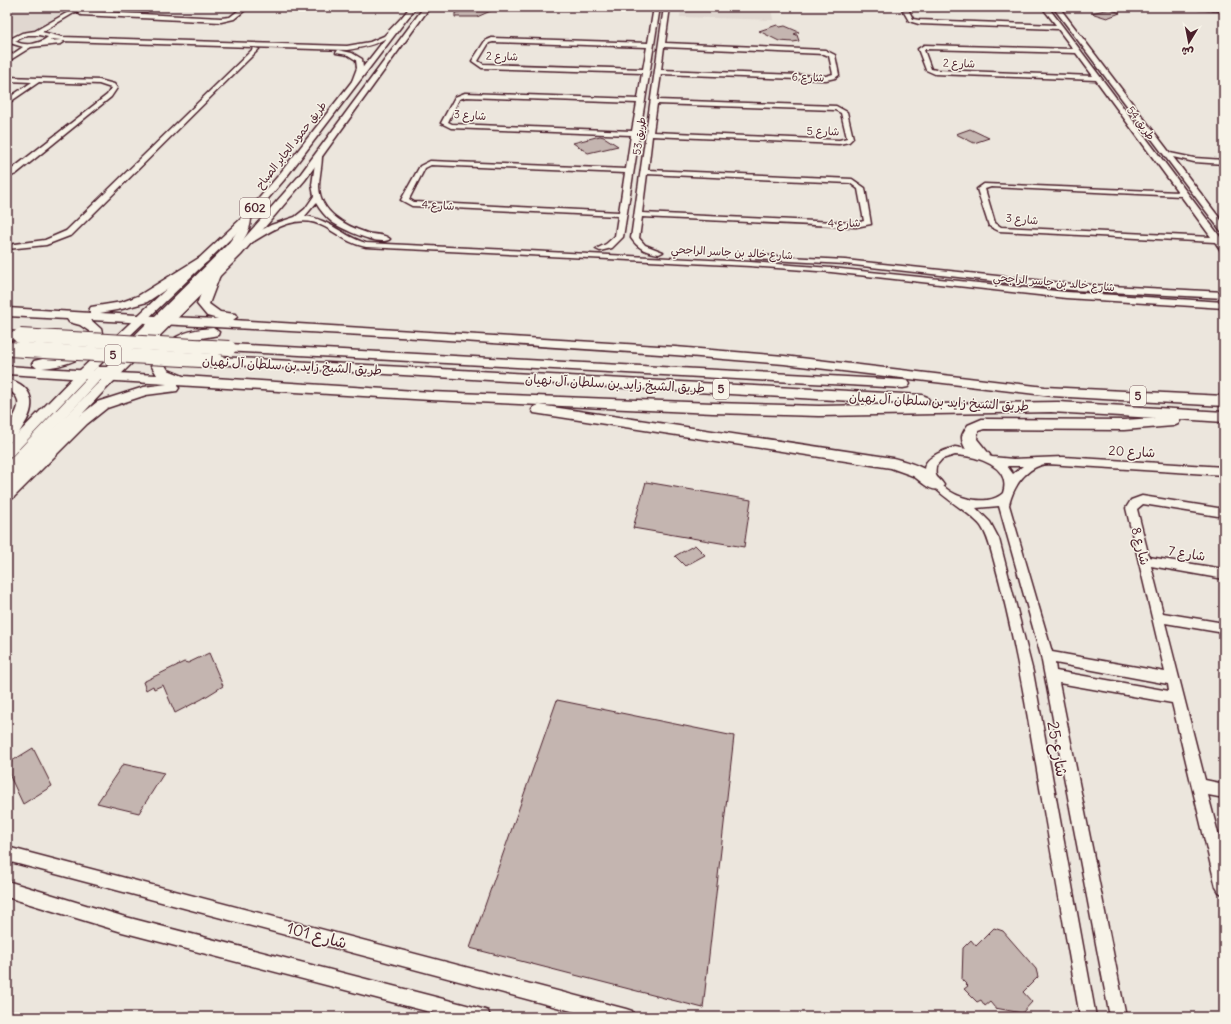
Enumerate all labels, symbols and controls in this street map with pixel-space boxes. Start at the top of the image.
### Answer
north arrow [1169,22,1209,62]
text: ش [1180,44,1194,60]
street label: شارع 2 [485,48,518,66]
street label: شارع 2 [942,55,975,73]
street label: شارع 6 [791,69,825,87]
street label: طريق حمود الجابر الصباح [253,98,330,192]
street label: طريق 54 [1124,103,1158,143]
street label: شارع 3 [453,107,487,125]
street label: طريق 53 [629,116,649,156]
street label: شارع 5 [806,124,839,140]
street label: شارع 4 [421,197,455,215]
road number: 602 [240,198,270,218]
street label: شارع 3 [1005,211,1039,229]
street label: شارع 4 [827,216,861,232]
street label: شارع خالد بن جاسر الراجحي [670,242,793,266]
street label: شارع خالد بن جاسر الراجحي [992,270,1116,298]
road number: 5 [105,345,121,365]
street label: طريق الشيخ زايد بن سلطان آل نهيان [201,352,382,380]
street label: طريق الشيخ زايد بن سلطان آل نهيان [524,370,705,398]
road number: 5 [713,379,729,399]
road number: 5 [1130,386,1146,406]
street label: طريق الشيخ زايد بن سلطان آل نهيان [848,388,1029,416]
street label: شارع 20 [1108,442,1156,462]
street label: شارع 8 [1126,525,1154,567]
street label: شارع 7 [1167,542,1207,566]
street label: شارع 25 [1041,719,1073,779]
street label: شارع 101 [284,917,349,955]

